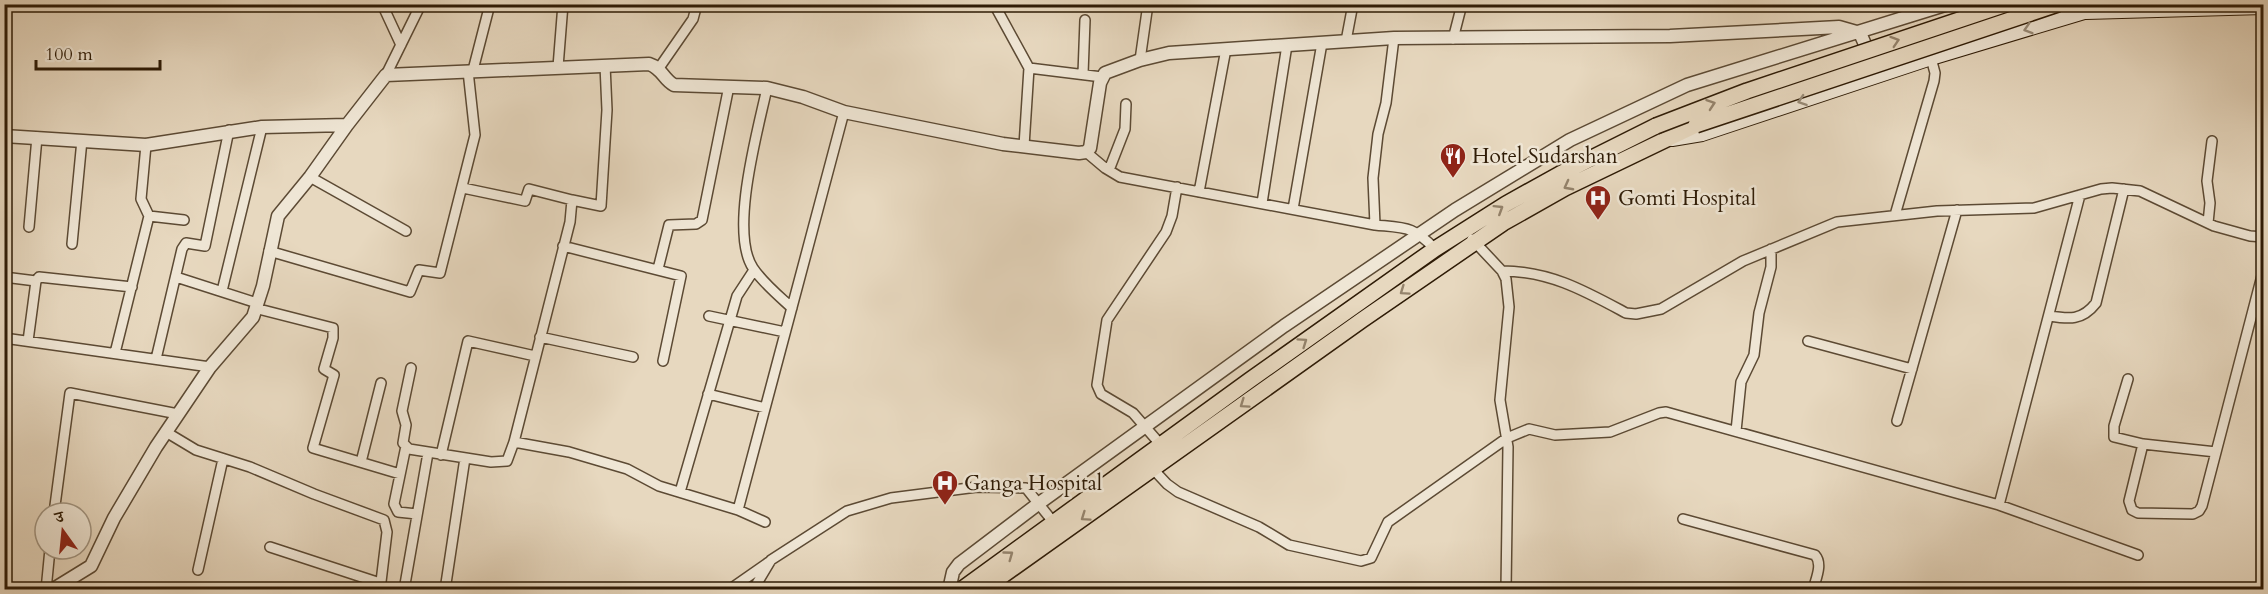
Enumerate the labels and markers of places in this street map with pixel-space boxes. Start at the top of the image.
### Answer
restaurant icon: Hotel Sudarshan [1438,141,1468,179]
place label: Hotel Sudarshan [1472,142,1618,171]
hospital icon: Gomti Hospital [1583,183,1613,221]
place label: Gomti Hospital [1618,184,1756,213]
hospital icon: Ganga Hospital [930,468,960,506]
place label: Ganga Hospital [964,469,1102,498]

